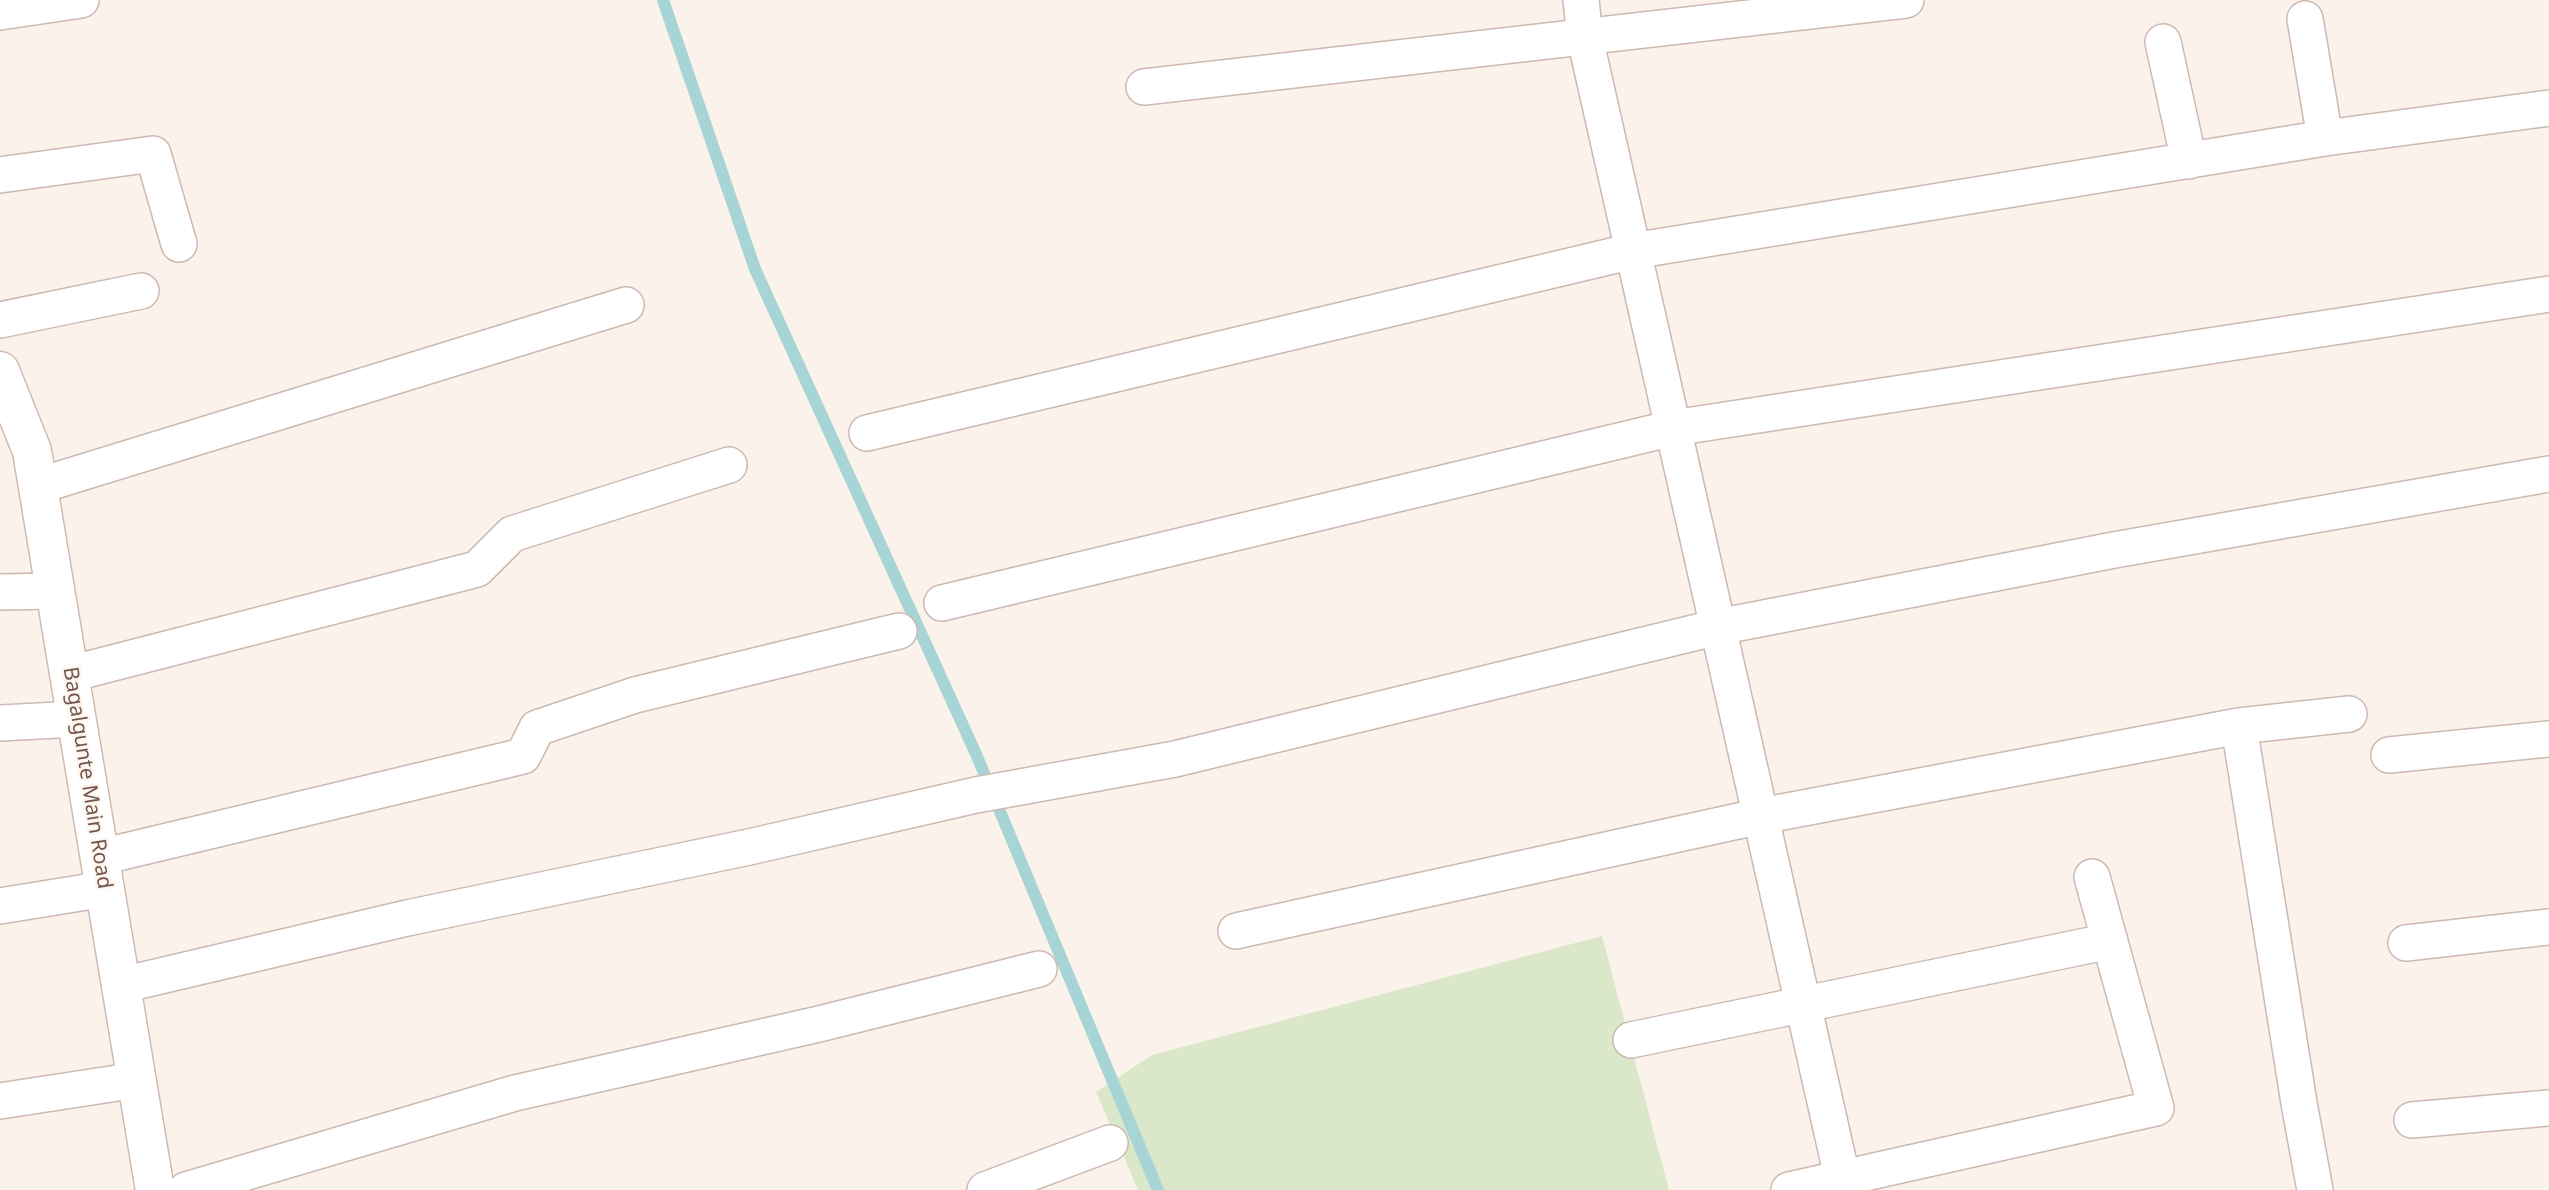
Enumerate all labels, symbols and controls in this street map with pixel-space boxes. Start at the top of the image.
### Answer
street label: Bagalgunte Main Road [57,665,117,891]

